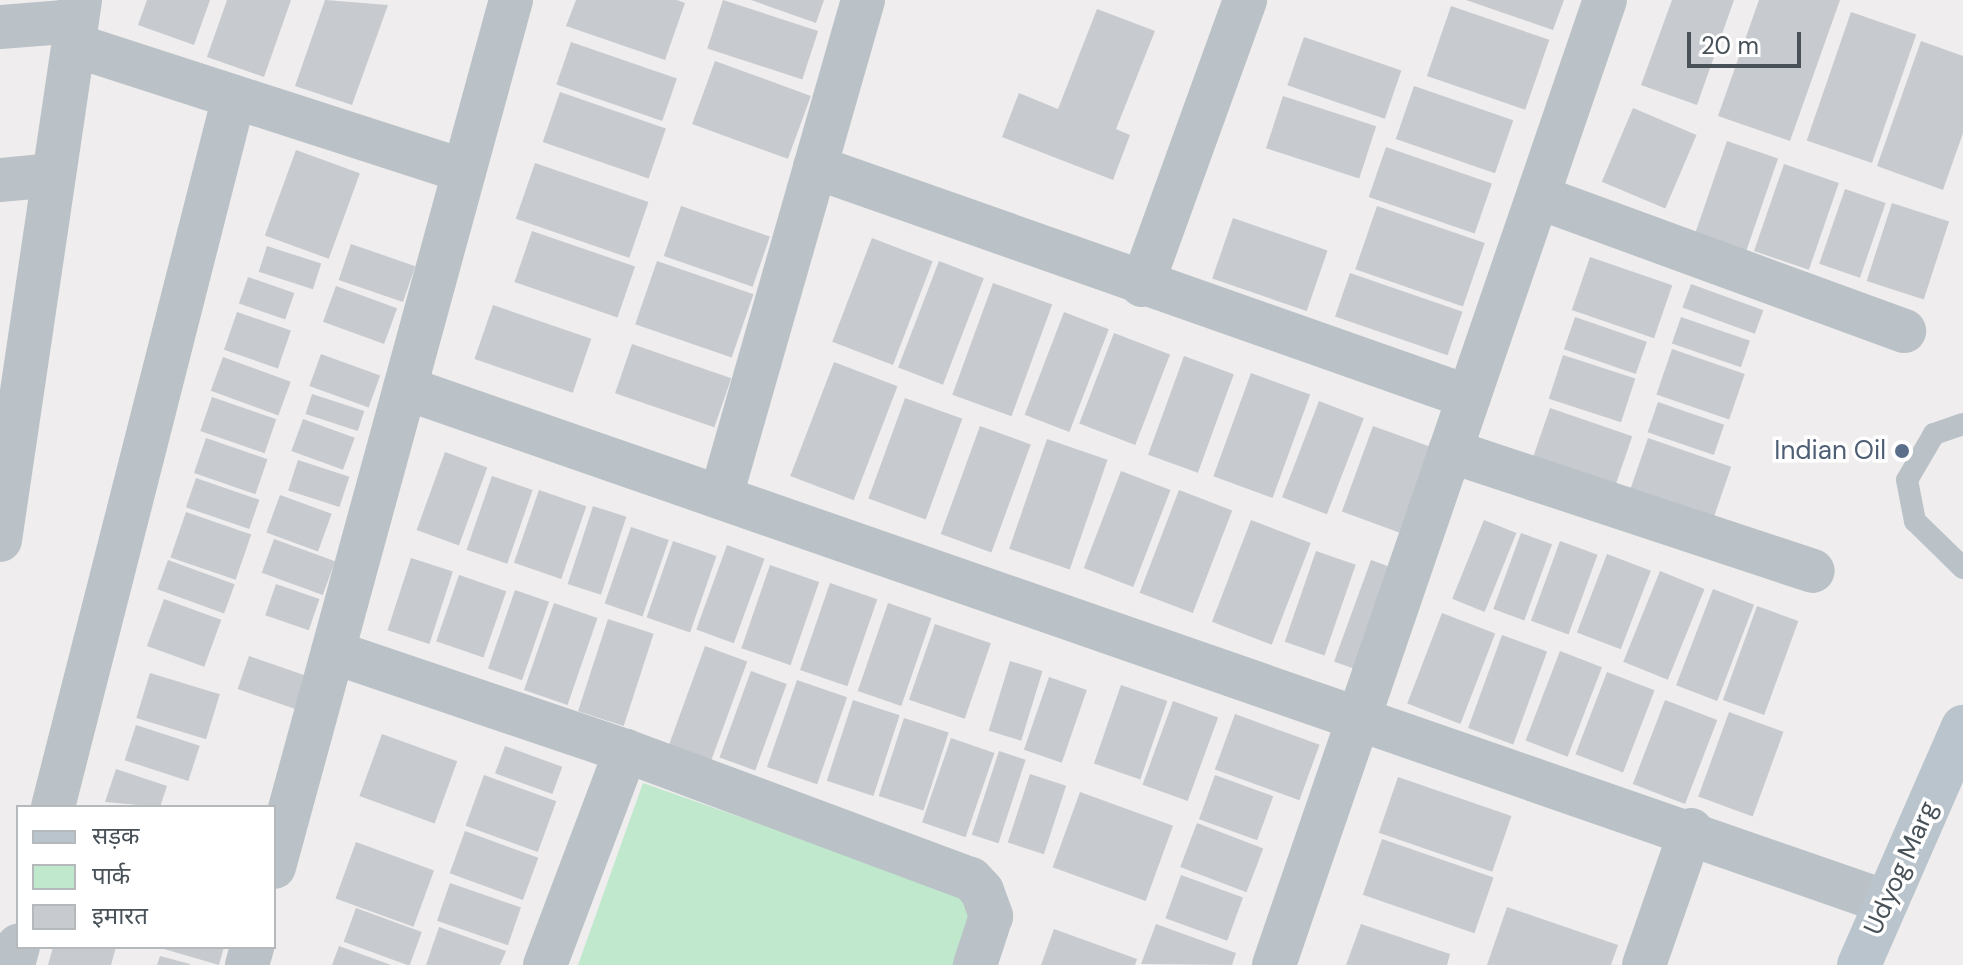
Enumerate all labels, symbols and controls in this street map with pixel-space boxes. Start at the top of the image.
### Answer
scale bar [1691,16,1805,66]
text: 20 m [1701,30,1759,61]
place label: Indian Oil [1774,435,1886,467]
marker: Indian Oil [1893,442,1911,460]
street label: Udyog Marg [1858,796,1944,940]
legend [16,805,276,949]
text: सड़क [92,820,140,851]
text: पार्क [92,860,130,891]
text: इमारत [92,900,148,931]

